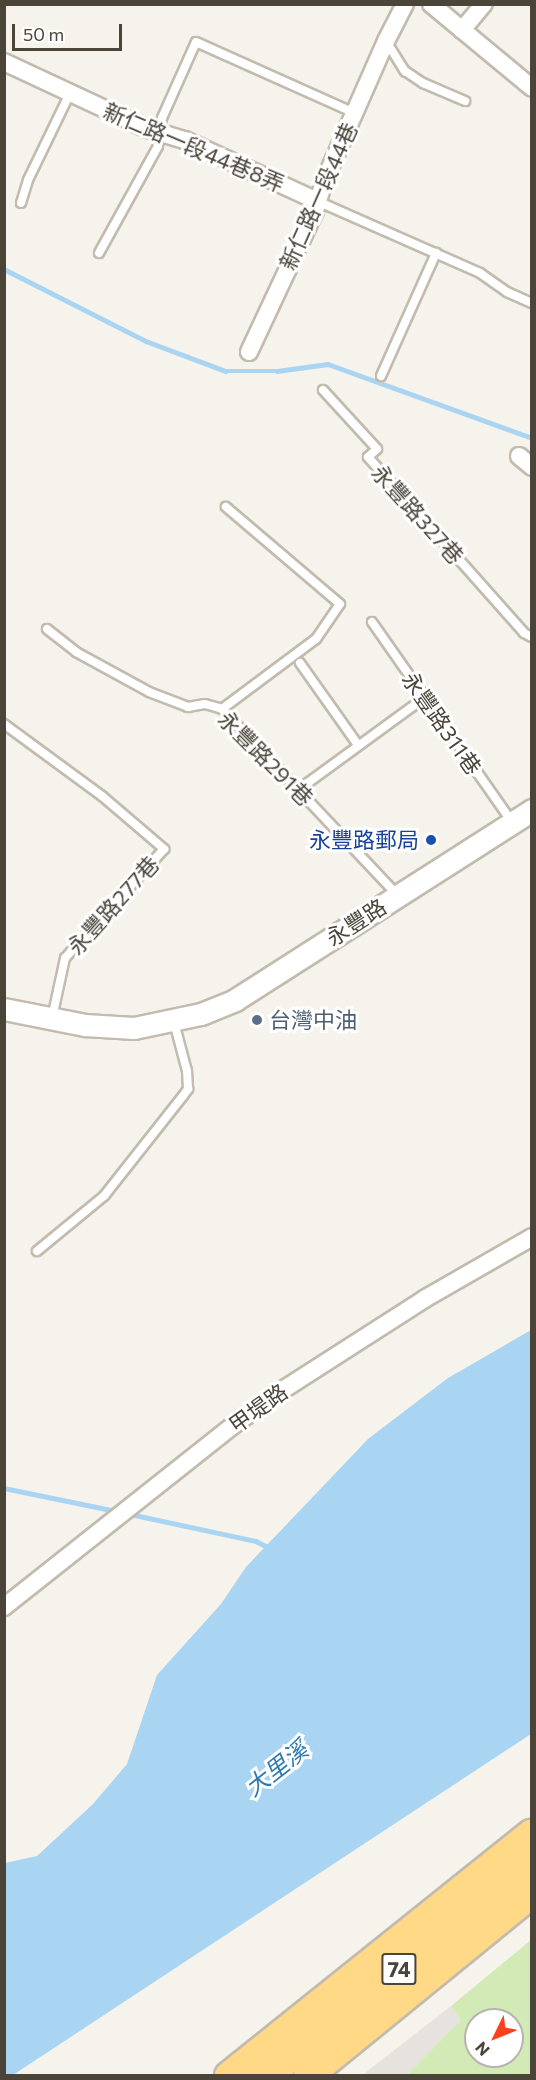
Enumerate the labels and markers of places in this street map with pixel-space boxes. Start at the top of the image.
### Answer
place label: 永豐路郵局 [309,827,419,853]
marker: 永豐路郵局 [424,833,438,847]
place label: 台灣中油 [269,1007,357,1033]
marker: 台灣中油 [250,1013,264,1027]

